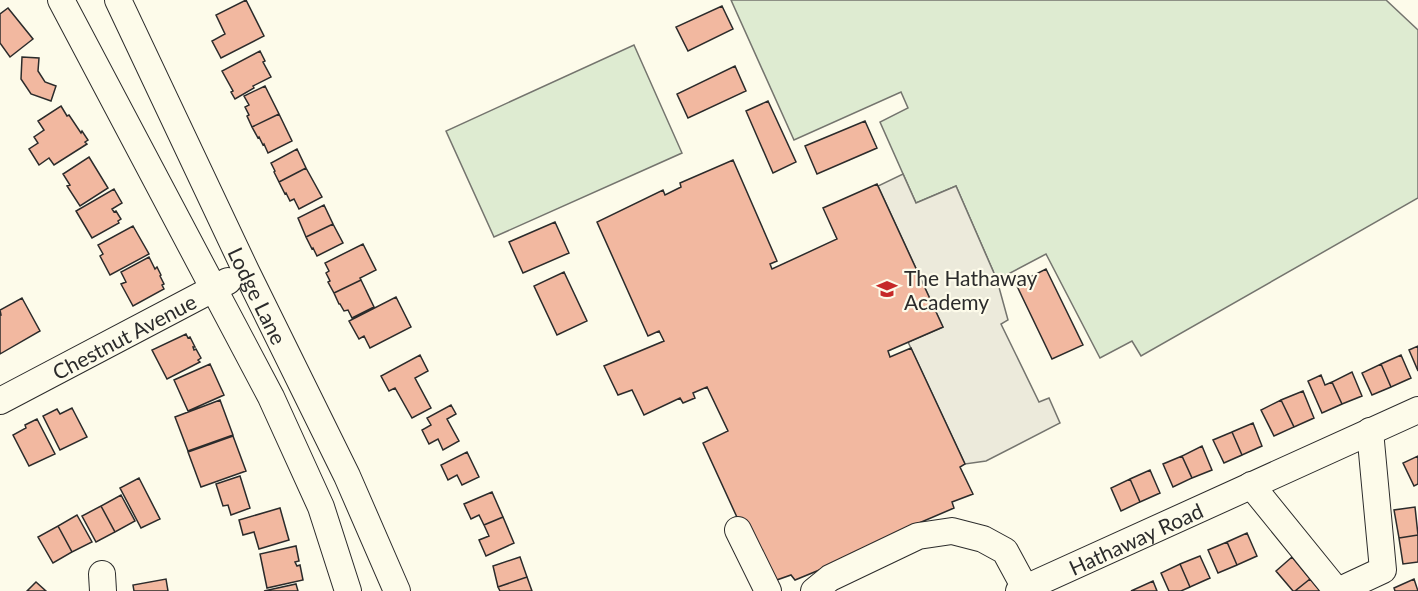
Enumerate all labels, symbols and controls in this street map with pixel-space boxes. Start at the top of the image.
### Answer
street label: Lodge Lane [224,243,292,348]
place label: The Hathaway Academy [904,265,1038,314]
school or university icon: The Hathaway Academy [875,277,899,301]
street label: Chestnut Avenue [48,288,200,384]
street label: Hathaway Road [1065,497,1207,579]

